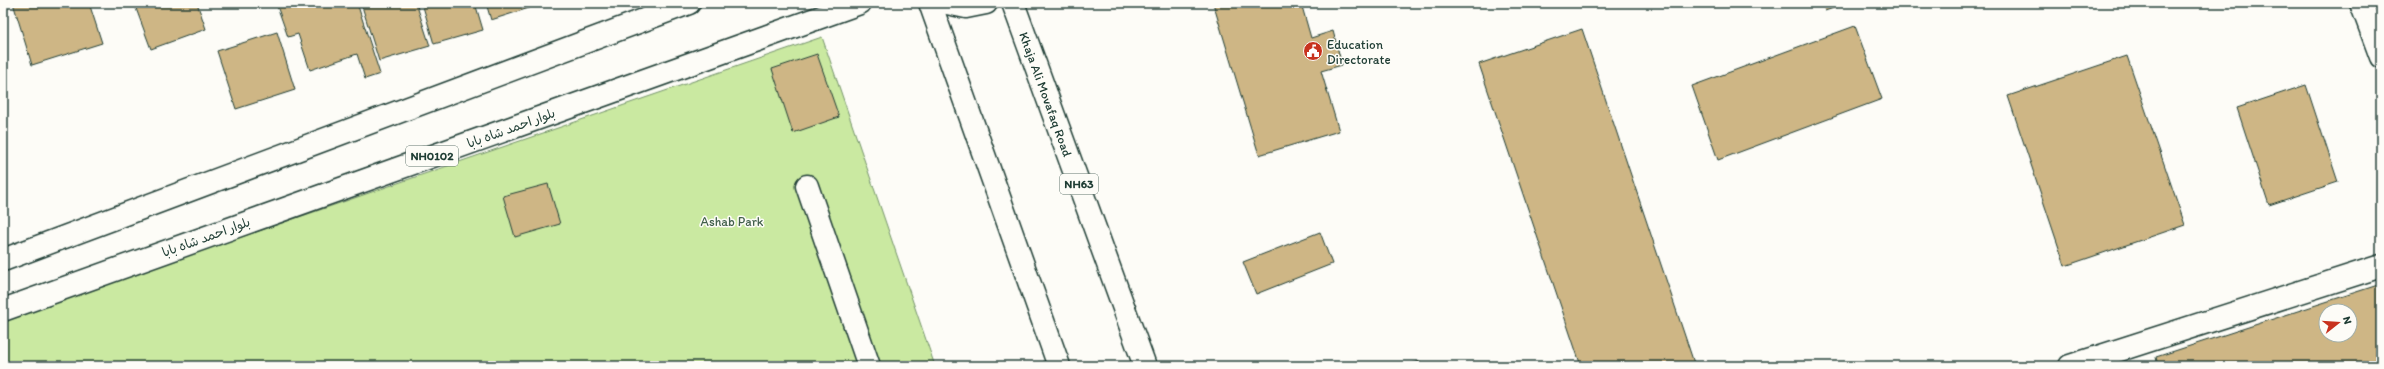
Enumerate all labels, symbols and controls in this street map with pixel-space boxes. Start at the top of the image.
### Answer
street label: Khaja Ali Movafaq Road [1017,30,1076,159]
place label: Education Directorate [1327,37,1391,67]
public building icon: Education Directorate [1302,40,1324,62]
street label: بلوار احمد شاه بابا [465,105,558,152]
road number: NH0102 [406,146,458,166]
road number: NH63 [1060,174,1098,194]
street label: بلوار احمد شاه بابا [160,214,253,261]
park label: Ashab Park [701,214,764,229]
north arrow [2318,303,2358,343]
text: N [2340,315,2354,326]

